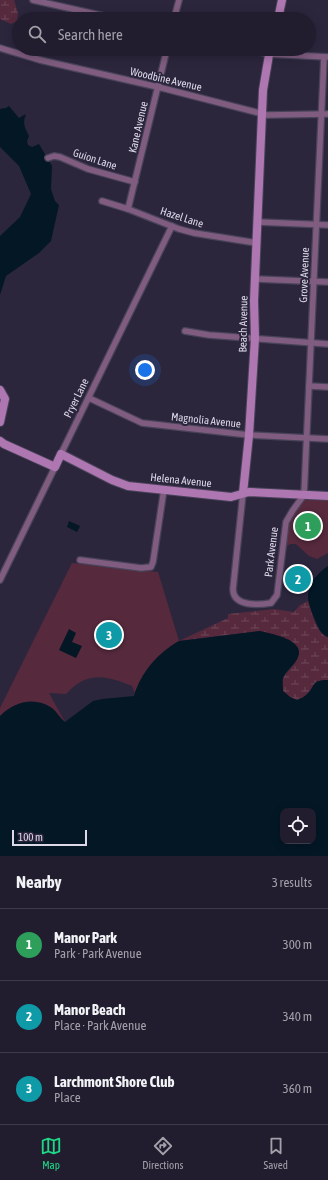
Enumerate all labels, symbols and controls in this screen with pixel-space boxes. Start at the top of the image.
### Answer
search box [12,12,316,56]
icon: search [26,23,48,45]
text: Search here [58,26,123,43]
street label: Woodbine Avenue [129,65,203,93]
street label: Kane Avenue [126,100,150,154]
street label: Guion Lane [72,146,118,172]
street label: Hazel Lane [159,204,205,230]
street label: Grove Avenue [297,247,311,303]
street label: Beach Avenue [237,296,249,352]
your location [135,360,155,380]
street label: Pryer Lane [61,376,91,420]
street label: Magnolia Avenue [170,410,242,430]
street label: Helena Avenue [150,471,212,489]
pin: 1 [295,511,321,541]
street label: Park Avenue [262,526,280,578]
pin: 2 [285,564,311,594]
pin: 3 [96,620,122,650]
map controls [280,808,316,844]
button: locate [280,808,316,844]
scale bar [12,828,87,847]
text: 100 m [18,831,43,843]
text: Nearby [16,872,62,892]
text: 3 results [272,875,312,890]
text: Manor Park [54,929,117,946]
text: 1 [26,937,32,952]
text: 300 m [283,937,312,952]
text: Park · Park Avenue [54,946,142,961]
text: Manor Beach [54,1001,126,1018]
text: 2 [26,1009,32,1024]
text: 340 m [283,1009,312,1024]
text: Place · Park Avenue [54,1018,146,1033]
text: Larchmont Shore Club [54,1073,175,1090]
text: 3 [26,1081,32,1096]
text: 360 m [283,1081,312,1096]
text: Place [54,1090,81,1105]
tab: Map [40,1135,62,1171]
tab: Directions [142,1135,183,1171]
tab: Saved [264,1135,288,1171]

